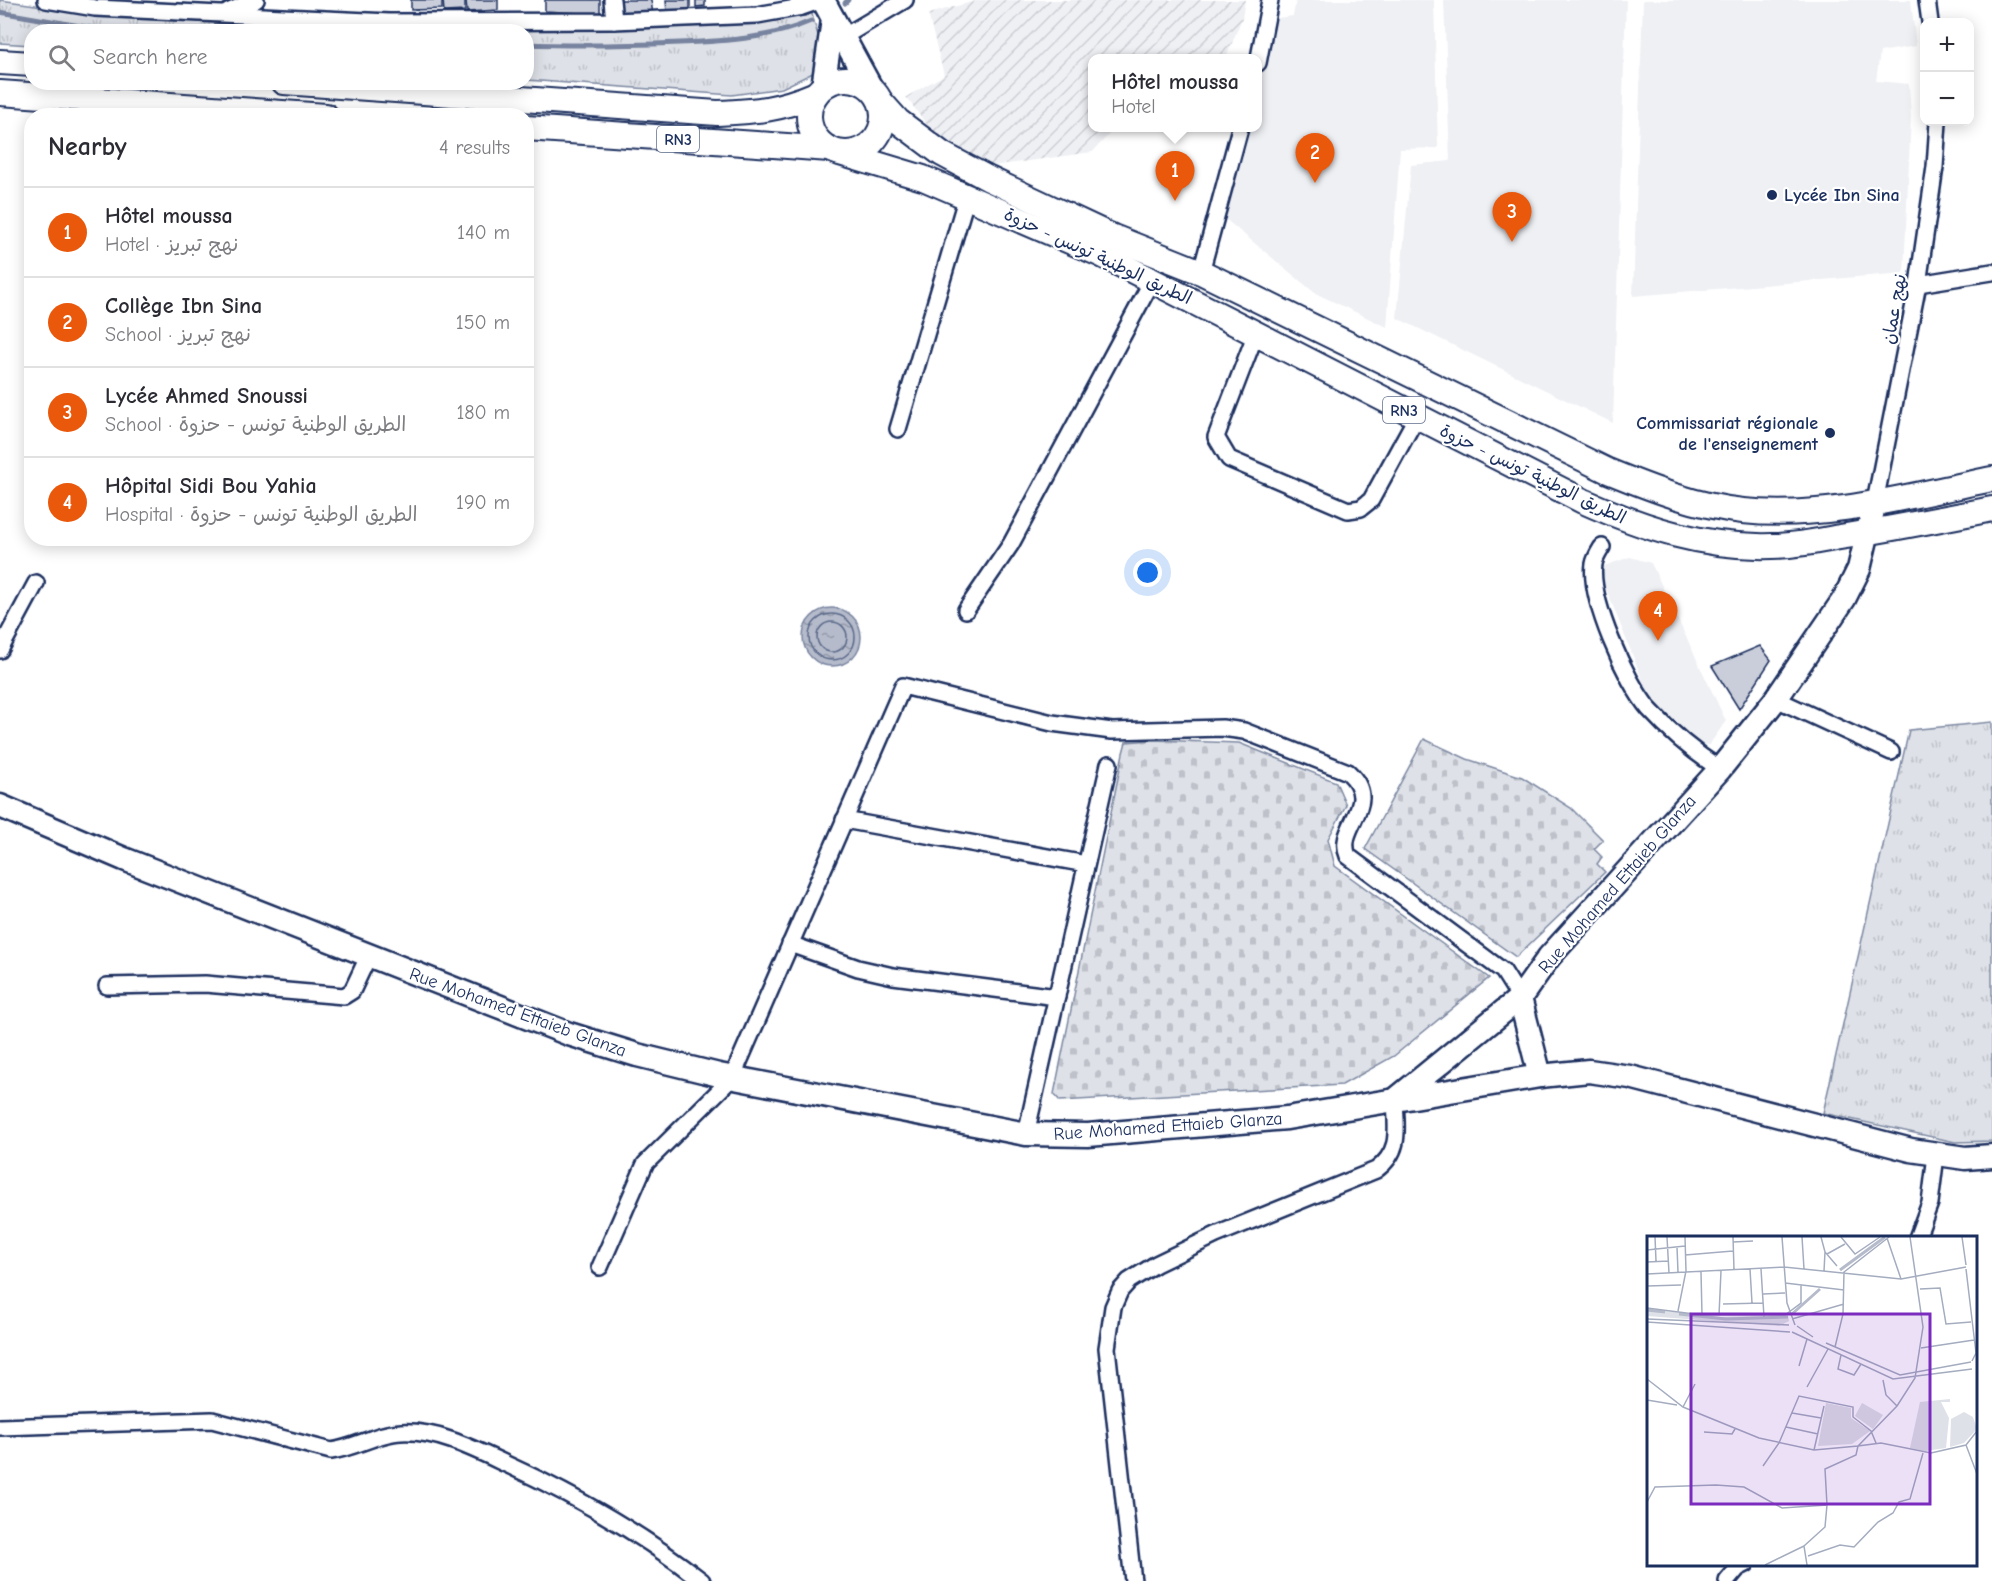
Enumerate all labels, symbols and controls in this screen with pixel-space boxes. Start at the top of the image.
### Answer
map controls [1920,18,1974,126]
button: + [1920,18,1974,72]
search box [24,24,534,90]
icon: search [45,41,78,74]
text: Search here [93,44,208,70]
popup [1088,54,1262,132]
text: Hôtel moussa [1111,69,1239,95]
button: − [1920,72,1974,126]
text: Hotel [1111,95,1156,118]
road number: RN3 [657,126,699,152]
text: Nearby [48,132,127,162]
pin: 2 [1296,134,1334,183]
text: 4 results [439,136,510,159]
pin: 1 [1156,152,1194,201]
place label: Lycée Ibn Sina [1784,185,1900,206]
marker: Lycée Ibn Sina [1765,188,1779,202]
pin: 3 [1492,192,1532,242]
text: Hôtel moussa [105,203,233,229]
street label: الطريق الوطنية تونس - حزوة [1001,204,1195,309]
text: 1 [64,221,71,244]
text: 140 m [457,221,510,244]
text: Hotel · نهج تبريز [105,233,238,256]
street label: نهج عمان [1878,272,1912,346]
text: Collège Ibn Sina [105,293,262,319]
text: 2 [63,311,72,334]
text: 150 m [456,311,510,334]
text: School · نهج تبريز [105,323,251,346]
text: Lycée Ahmed Snoussi [105,383,308,409]
road number: RN3 [1383,397,1425,423]
text: 3 [63,401,72,424]
text: 180 m [456,401,510,424]
text: School · الطريق الوطنية تونس - حزوة [105,413,406,436]
place label: Commissariat régionale de l'enseignement [1636,413,1819,455]
street label: الطريق الوطنية تونس - حزوة [1436,420,1629,529]
marker: Commissariat régionale de l'enseignement [1823,426,1837,440]
text: Hôpital Sidi Bou Yahia [105,473,317,499]
text: 4 [63,491,72,514]
text: 190 m [456,491,510,514]
text: Hospital · الطريق الوطنية تونس - حزوة [105,503,418,526]
your location [1133,558,1162,587]
pin: 4 [1638,592,1678,641]
street label: Rue Mohamed Ettaieb Glanza [1534,791,1701,978]
street label: Rue Mohamed Ettaieb Glanza [406,963,629,1062]
street label: Rue Mohamed Ettaieb Glanza [1053,1108,1283,1145]
inset map [1647,1236,1977,1566]

